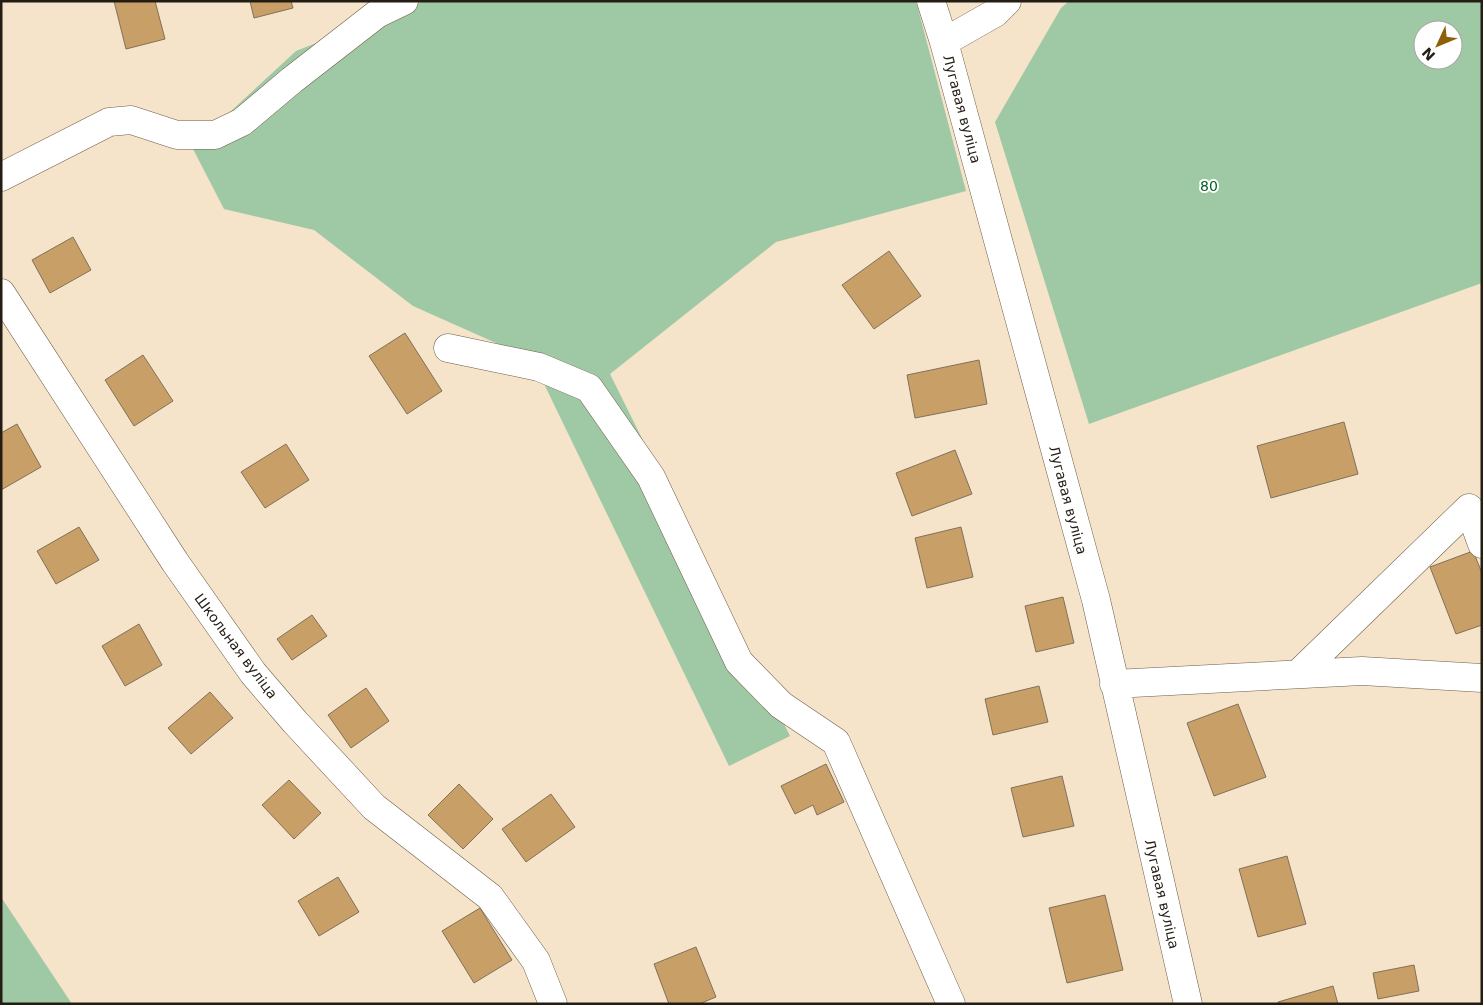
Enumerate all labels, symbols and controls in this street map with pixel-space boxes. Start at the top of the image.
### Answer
north arrow [1413,20,1463,70]
text: N [1419,44,1438,64]
street label: Лугавая вуліца [940,53,984,165]
park label: 80 [1200,178,1218,194]
street label: Лугавая вуліца [1046,444,1090,556]
street label: Школьная вуліца [191,590,281,702]
street label: Лугавая вуліца [1142,838,1182,950]

